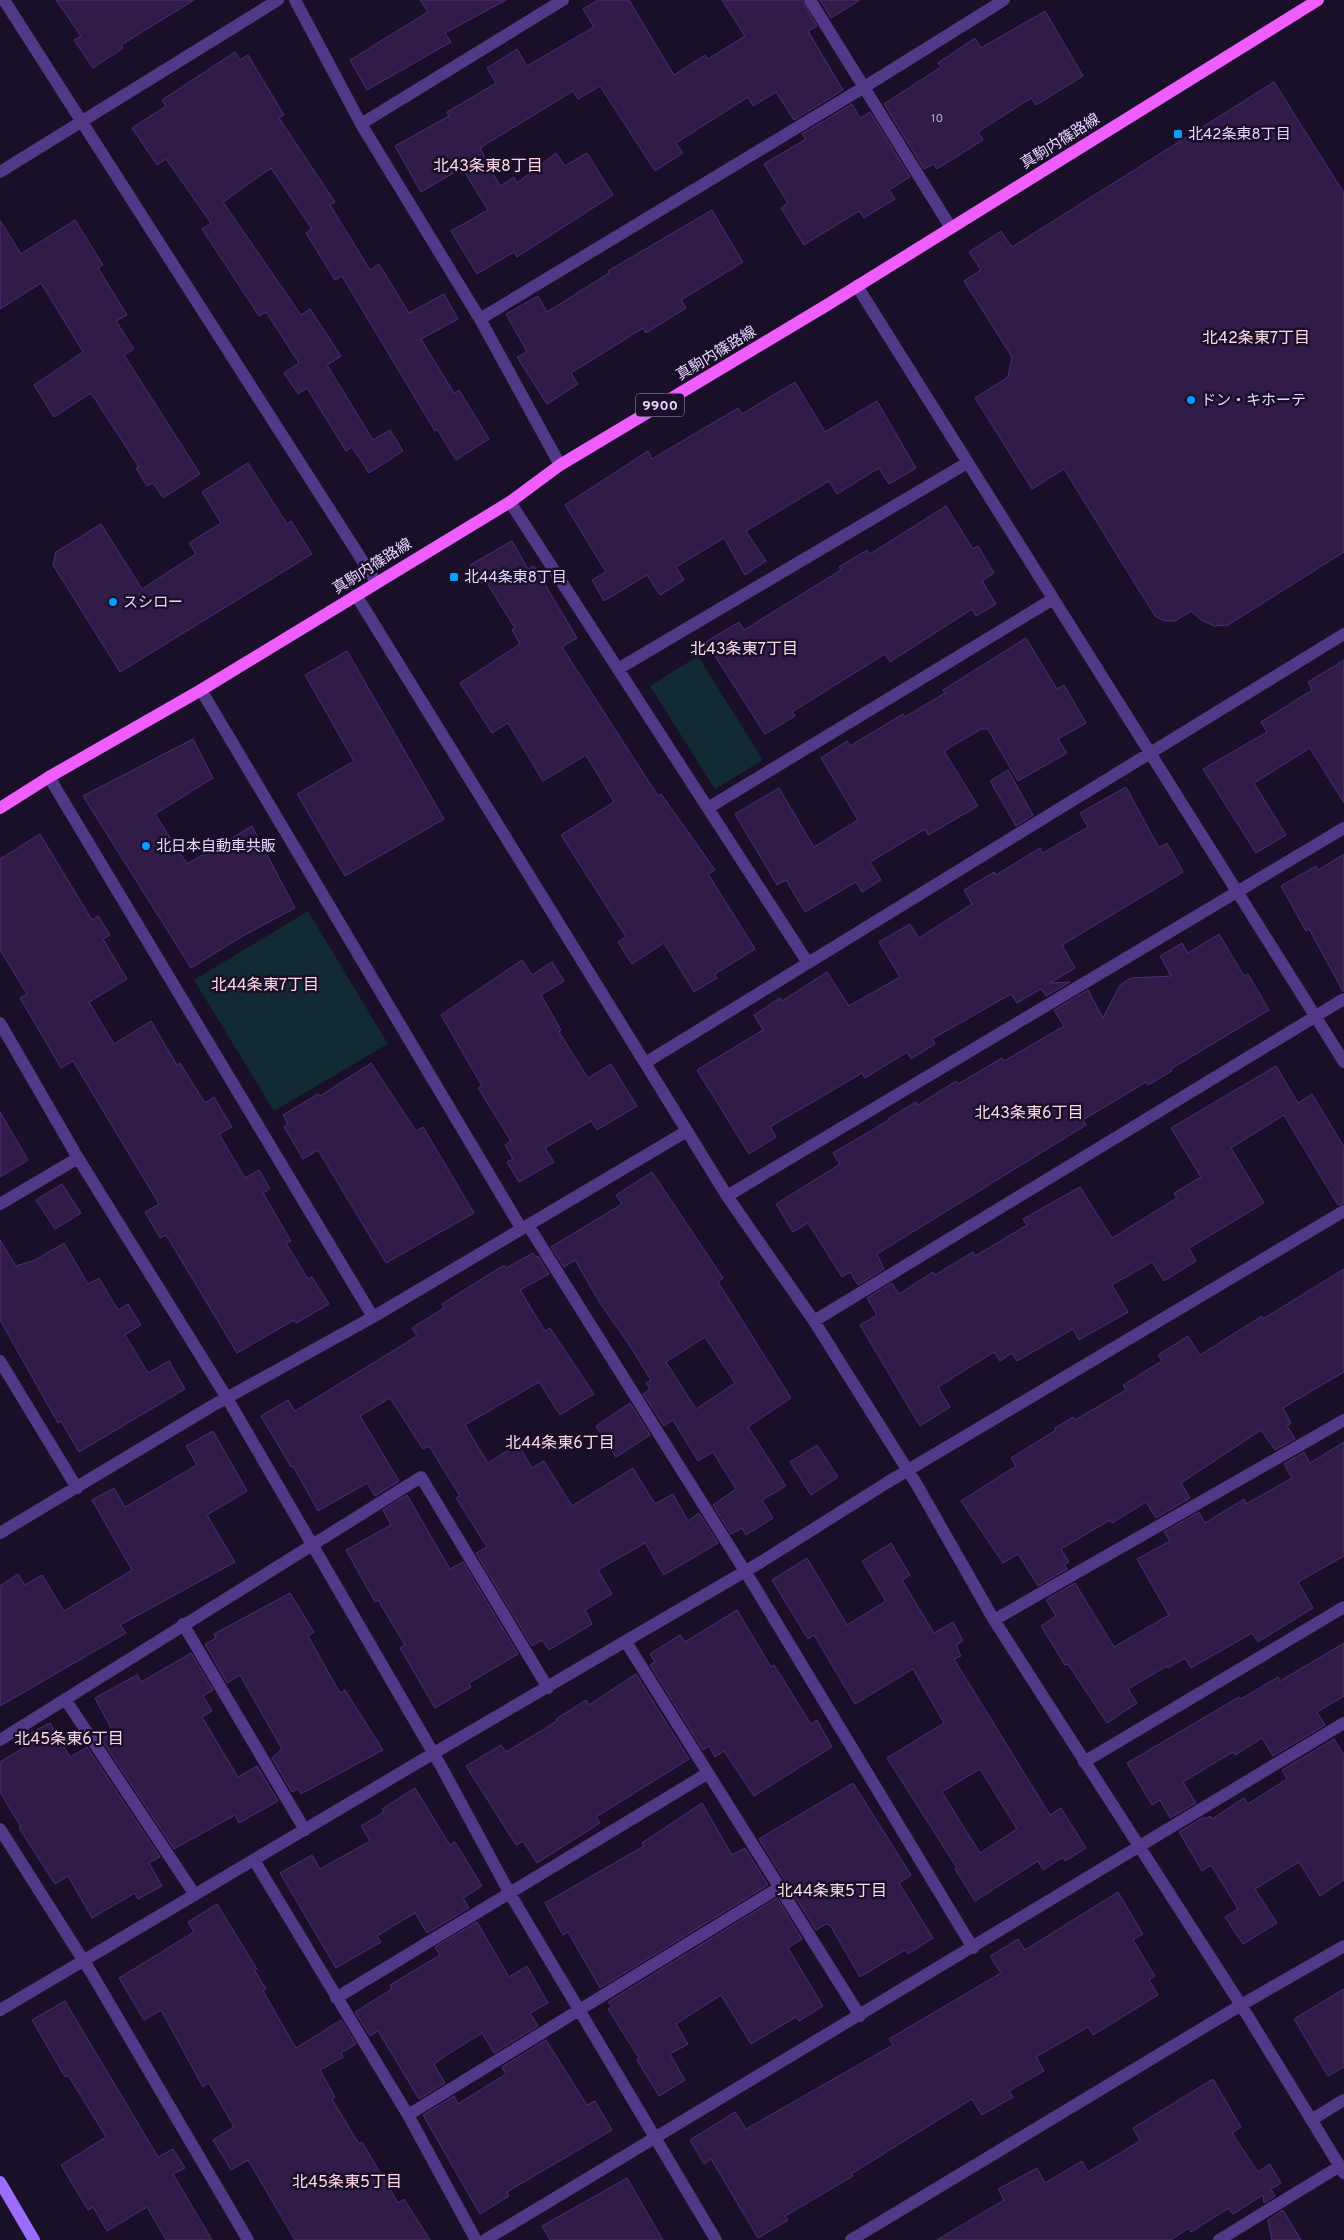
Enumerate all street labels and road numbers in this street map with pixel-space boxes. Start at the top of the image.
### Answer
street label: 真駒内篠路線 [1018,110,1104,174]
street label: 真駒内篠路線 [673,323,760,386]
road number: 9900 [636,394,684,416]
street label: 真駒内篠路線 [330,535,416,599]

